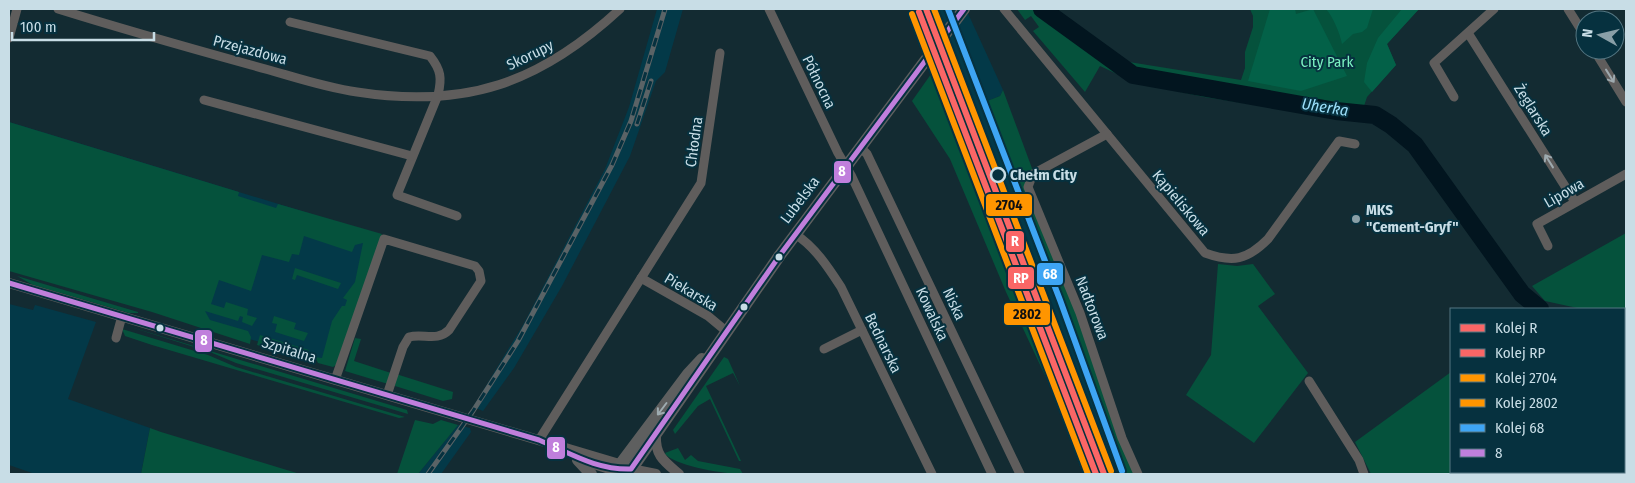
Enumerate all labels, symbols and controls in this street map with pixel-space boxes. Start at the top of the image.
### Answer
scale bar [12,10,155,42]
north arrow [1575,10,1625,60]
text: 100 m [20,18,57,36]
text: N [1579,28,1597,39]
street label: Przejazdowa [211,32,289,68]
street label: Skorupy [504,36,557,74]
street label: Północna [798,52,840,112]
park label: City Park [1300,53,1354,71]
one-way arrow [1605,69,1615,83]
street label: Żeglarska [1510,81,1556,139]
water label: Uherka [1300,94,1350,120]
street label: Chłodna [682,116,706,168]
one-way arrow [1544,155,1554,169]
line badge: 8 [833,160,852,184]
text: 8 [838,163,846,180]
place label: Chełm City [1010,166,1078,184]
street label: Kąpieliskowa [1148,166,1214,240]
marker: Chełm City [990,167,1006,183]
street label: Lubelska [777,173,823,227]
street label: Lipowa [1541,174,1587,212]
line badge: 2704 [985,193,1033,217]
text: 2704 [994,197,1023,214]
place label: MKS "Cement-Gryf" [1366,201,1459,236]
marker: MKS "Cement-Gryf" [1350,213,1362,225]
line badge: R [1005,230,1025,253]
text: R [1011,233,1019,250]
unlabelled marker [774,252,784,262]
line badge: 68 [1036,262,1064,286]
line badge: RP [1007,266,1035,290]
text: 68 [1043,266,1058,283]
street label: Piekarska [661,269,721,315]
text: RP [1013,270,1029,287]
street label: Nadtorowa [1072,274,1112,342]
street label: Kowalska [912,284,952,344]
street label: Niska [939,285,969,323]
unlabelled marker [739,302,749,312]
line badge: 2802 [1003,302,1051,326]
text: 2802 [1012,306,1041,323]
legend [1450,308,1625,473]
street label: Bednarska [861,310,905,376]
text: Kolej R [1495,319,1537,337]
unlabelled marker [155,323,165,333]
line badge: 8 [194,329,213,353]
text: 8 [200,332,208,349]
street label: Szpitalna [259,333,319,367]
text: Kolej RP [1495,344,1545,362]
text: Kolej 2704 [1495,369,1557,387]
text: Kolej 2802 [1495,394,1558,412]
one-way arrow [657,402,667,416]
text: Kolej 68 [1495,419,1544,437]
line badge: 8 [546,436,566,460]
text: 8 [552,439,560,456]
text: 8 [1495,444,1503,462]

